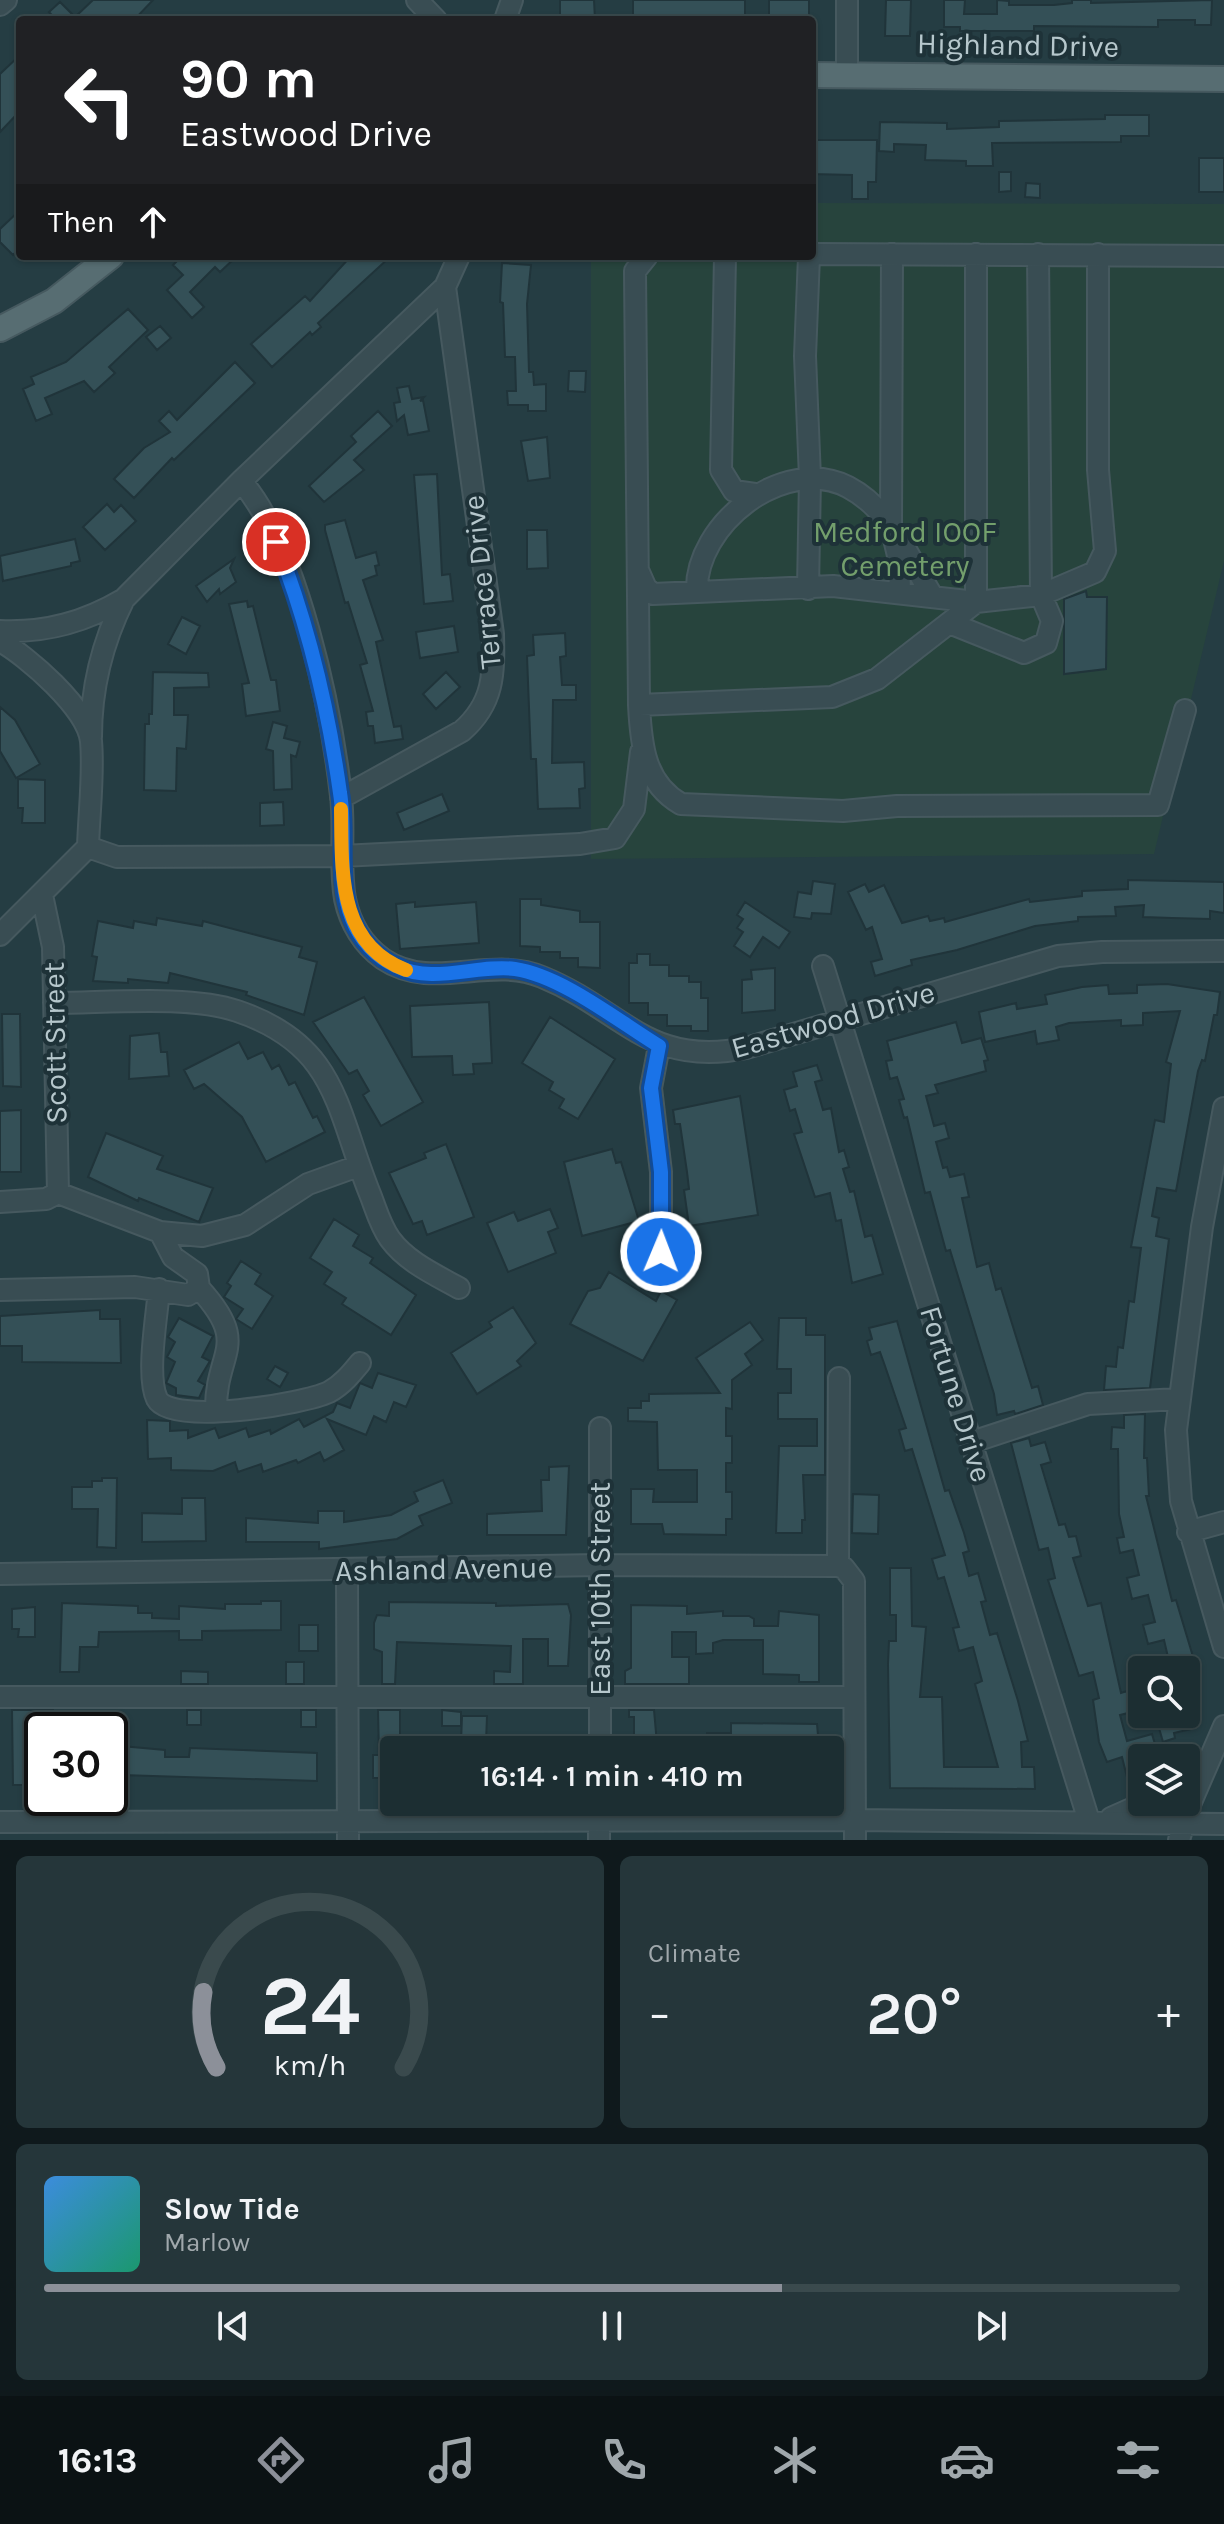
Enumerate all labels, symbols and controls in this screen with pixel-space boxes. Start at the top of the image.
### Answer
street label: Highland Drive [917,25,1119,65]
text: 90 m [180,46,317,111]
icon: left [48,48,152,152]
text: Eastwood Drive [180,113,432,155]
icon: ahead [131,200,175,244]
text: Then [48,204,115,240]
street label: Terrace Drive [455,493,509,671]
pin [242,508,310,576]
park label: Medford IOOF Cemetery [813,514,997,584]
icon: arrive [254,520,298,564]
street label: Scott Street [36,962,74,1124]
street label: Eastwood Drive [727,974,939,1066]
position arrow [619,1210,703,1294]
street label: Fortune Drive [912,1302,1000,1486]
street label: East 10th Street [582,1482,618,1696]
street label: Ashland Avenue [335,1549,553,1589]
map controls [1128,1656,1200,1816]
button: search [1128,1656,1200,1728]
speed limit sign: 30 [24,1712,128,1816]
button: layers [1128,1744,1200,1816]
text: 16:14 · 1 min · 410 m [480,1758,744,1794]
text: Climate [648,1938,741,1969]
text: 24 [260,1958,360,2055]
text: 20° [866,1979,962,2049]
text: − [648,1988,671,2039]
text: + [1157,1988,1180,2039]
text: km/h [274,2049,346,2082]
text: Slow Tide [164,2191,300,2227]
text: Marlow [164,2227,250,2258]
icon: previous [211,2304,255,2348]
icon: pause [590,2304,634,2348]
icon: next [969,2304,1013,2348]
icon: directions [253,2432,309,2488]
icon: music [424,2432,480,2488]
icon: phone [596,2432,652,2488]
icon: climate [767,2432,823,2488]
icon: car [939,2432,995,2488]
icon: filters [1110,2432,1166,2488]
text: 16:13 [58,2439,137,2481]

